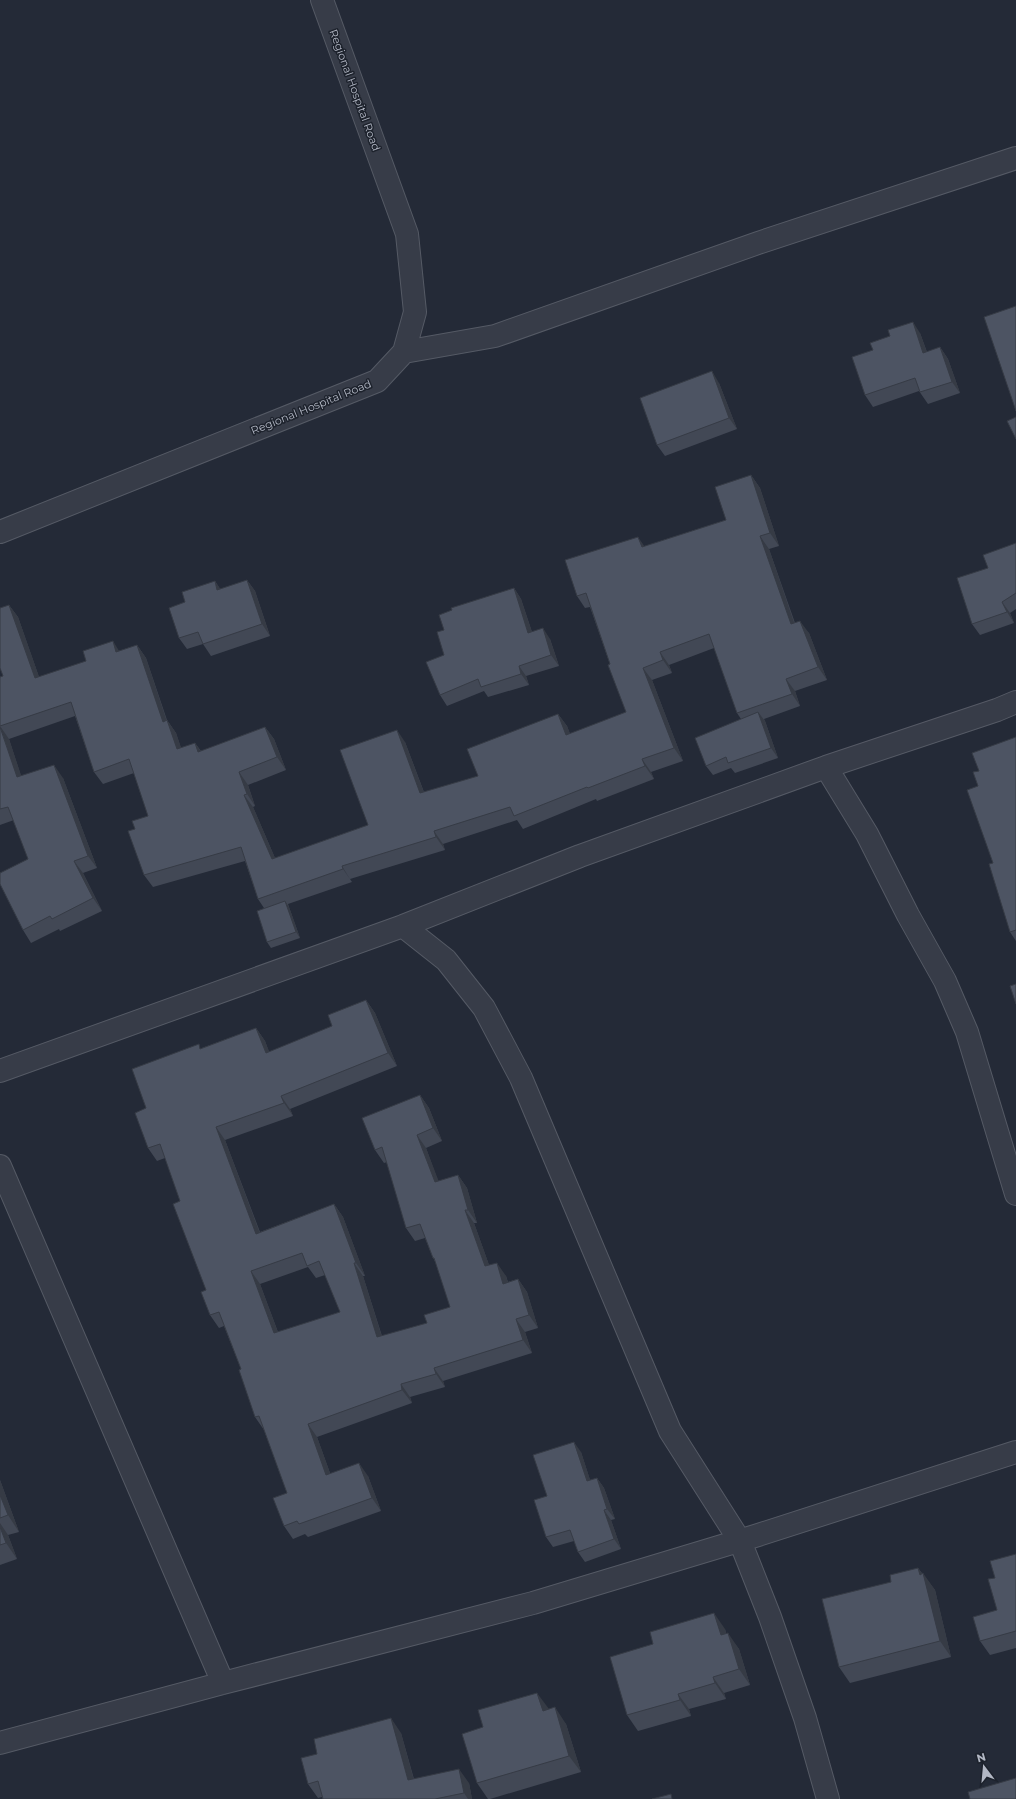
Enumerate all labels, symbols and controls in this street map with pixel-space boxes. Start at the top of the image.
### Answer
street label: Regional Hospital Road [326,27,384,153]
street label: Regional Hospital Road [249,376,373,438]
north arrow [964,1747,1004,1787]
text: N [975,1749,987,1765]

